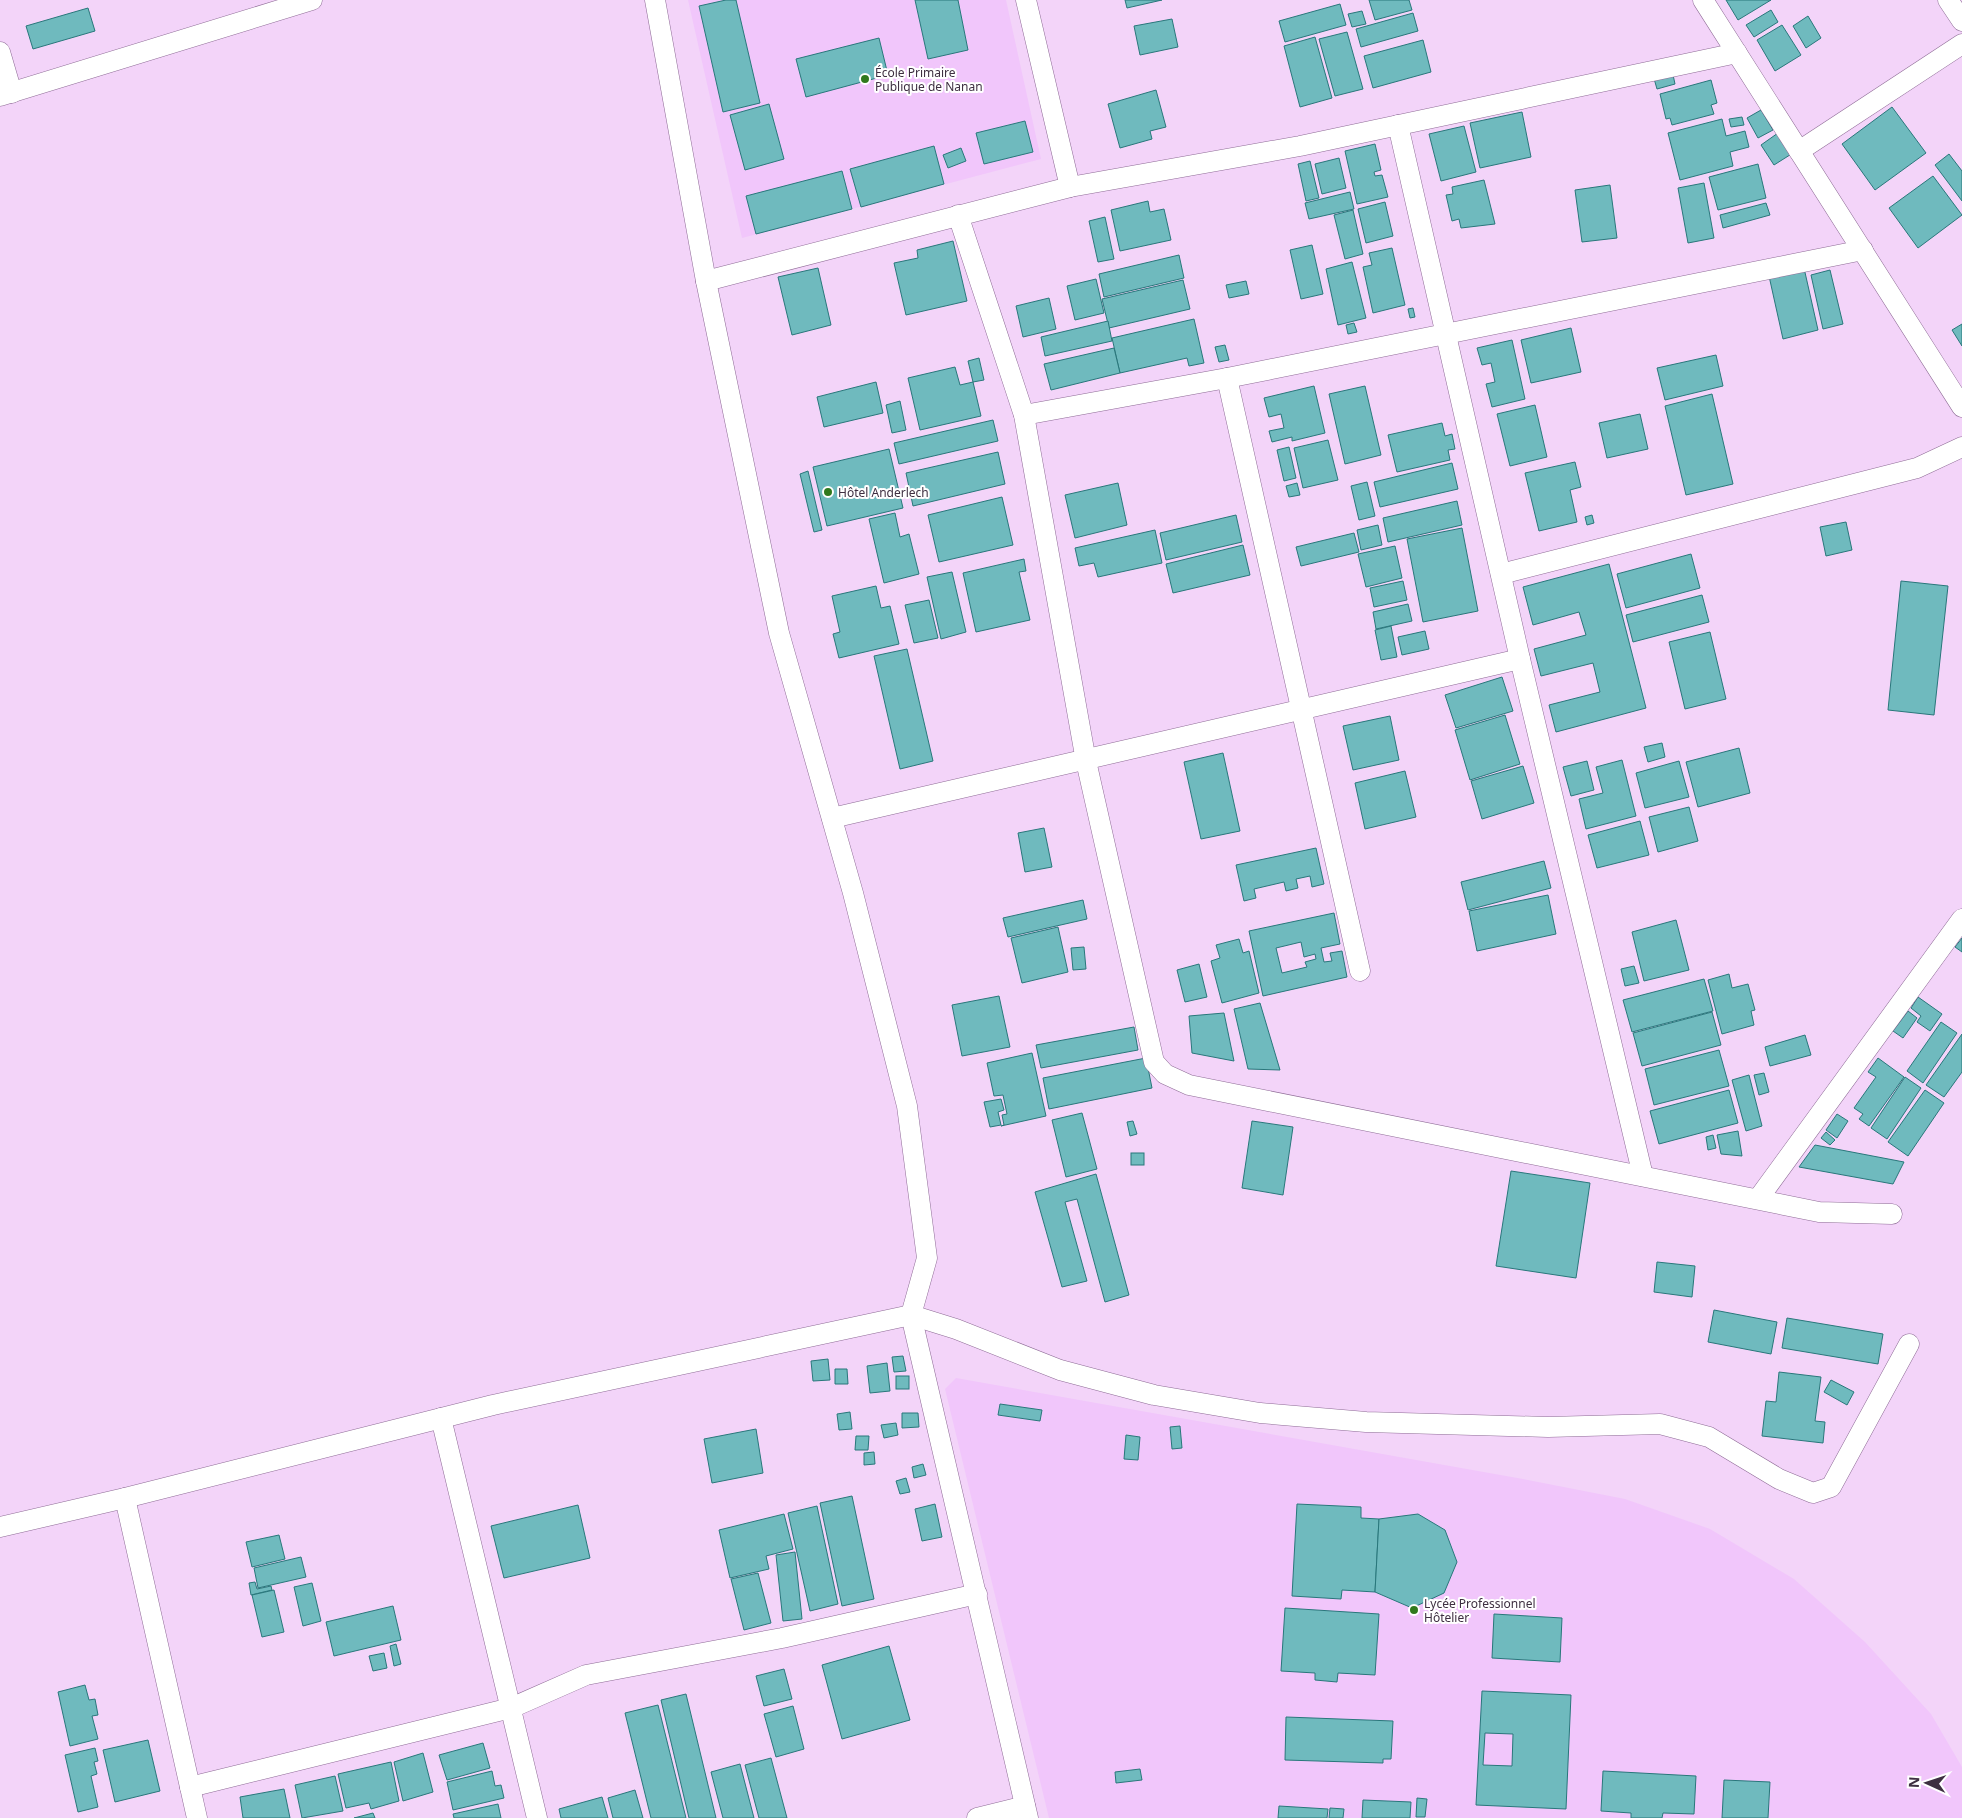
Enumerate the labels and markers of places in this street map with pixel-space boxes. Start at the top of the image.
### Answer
place label: École Primaire Publique de Nanan [875,64,983,95]
marker: École Primaire Publique de Nanan [859,73,871,85]
place label: Hôtel Anderlech [838,484,929,501]
marker: Hôtel Anderlech [822,486,834,498]
place label: Lycée Professionnel Hôtelier [1424,1595,1536,1626]
marker: Lycée Professionnel Hôtelier [1408,1604,1420,1616]

